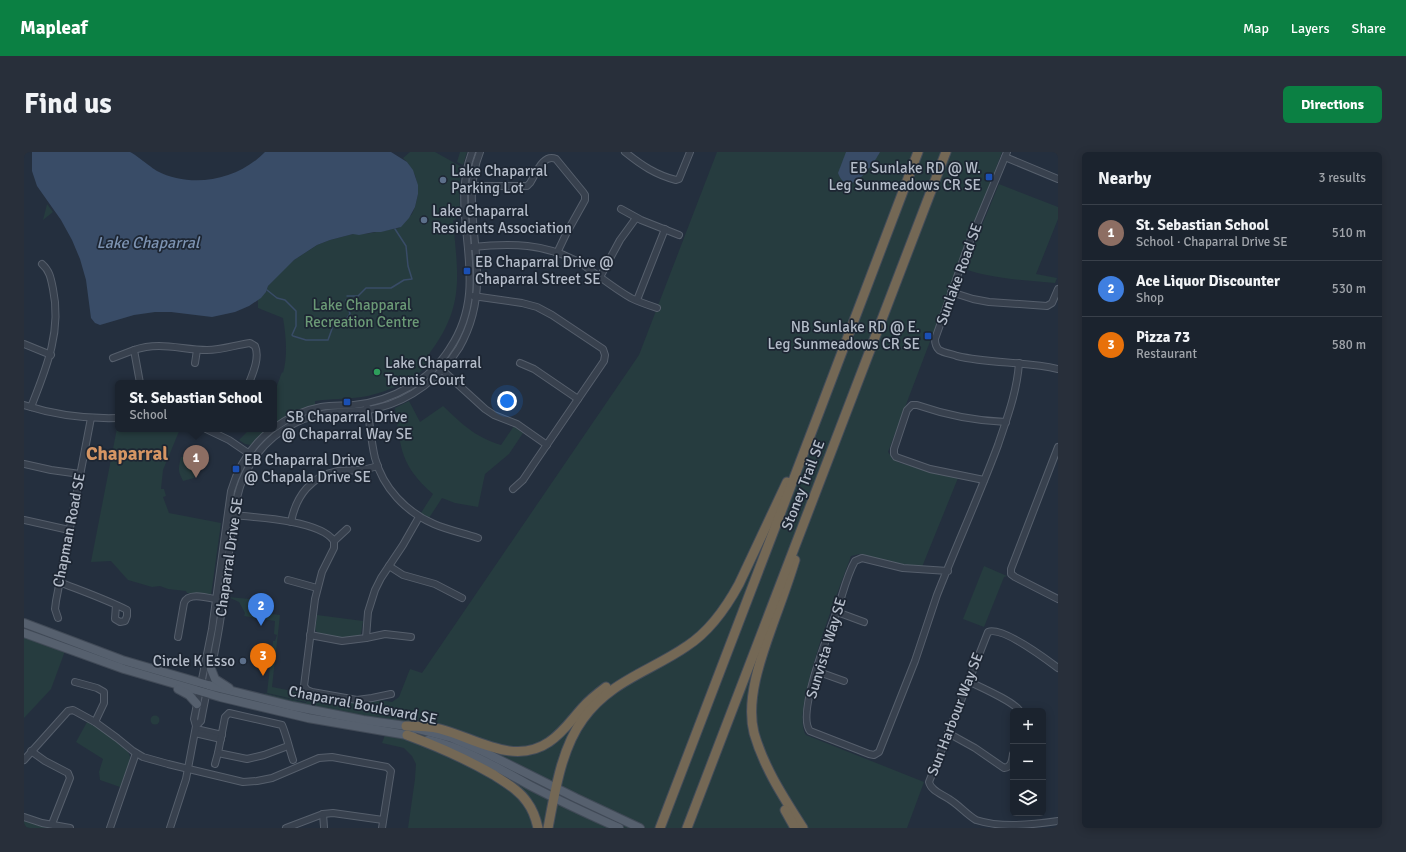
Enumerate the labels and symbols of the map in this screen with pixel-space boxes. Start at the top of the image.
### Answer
place label: EB Sunlake RD @ W. Leg Sunmeadows CR SE [829,159,981,194]
place label: Lake Chaparral Parking Lot [451,162,548,197]
marker: EB Sunlake RD @ W. Leg Sunmeadows CR SE [984,172,994,182]
marker: Lake Chaparral Parking Lot [438,175,448,185]
place label: Lake Chaparral Residents Association [432,202,572,237]
marker: Lake Chaparral Residents Association [419,215,429,225]
street label: Sunlake Road SE [932,221,986,327]
water label: Lake Chaparral [96,233,201,253]
place label: EB Chaparral Drive @ Chaparral Street SE [475,253,614,288]
marker: EB Chaparral Drive @ Chaparral Street SE [462,266,472,276]
park label: Lake Chapparal Recreation Centre [305,296,419,331]
place label: NB Sunlake RD @ E. Leg Sunmeadows CR SE [768,318,920,353]
marker: NB Sunlake RD @ E. Leg Sunmeadows CR SE [923,331,933,341]
place label: Lake Chaparral Tennis Court [385,354,482,389]
marker: Lake Chaparral Tennis Court [372,367,382,377]
your location [497,391,517,411]
marker: SB Chaparral Drive @ Chaparral Way SE [342,397,352,407]
place label: SB Chaparral Drive @ Chaparral Way SE [282,408,412,443]
street label: Stoney Trail SE [778,437,828,533]
district label: Chaparral [86,442,168,466]
pin: 1 [183,445,209,478]
place label: EB Chaparral Drive @ Chapala Drive SE [244,451,371,486]
marker: EB Chaparral Drive @ Chapala Drive SE [231,464,241,474]
street label: Chapman Road SE [49,471,89,589]
street label: Chaparral Drive SE [212,496,246,618]
pin: 2 [248,593,274,626]
street label: Sunvista Way SE [802,595,850,701]
pin: 3 [250,643,276,676]
street label: Sun Harbour Way SE [923,650,987,778]
place label: Circle K Esso [153,652,235,670]
marker: Circle K Esso [238,656,248,666]
street label: Chaparral Boulevard SE [287,682,439,728]

